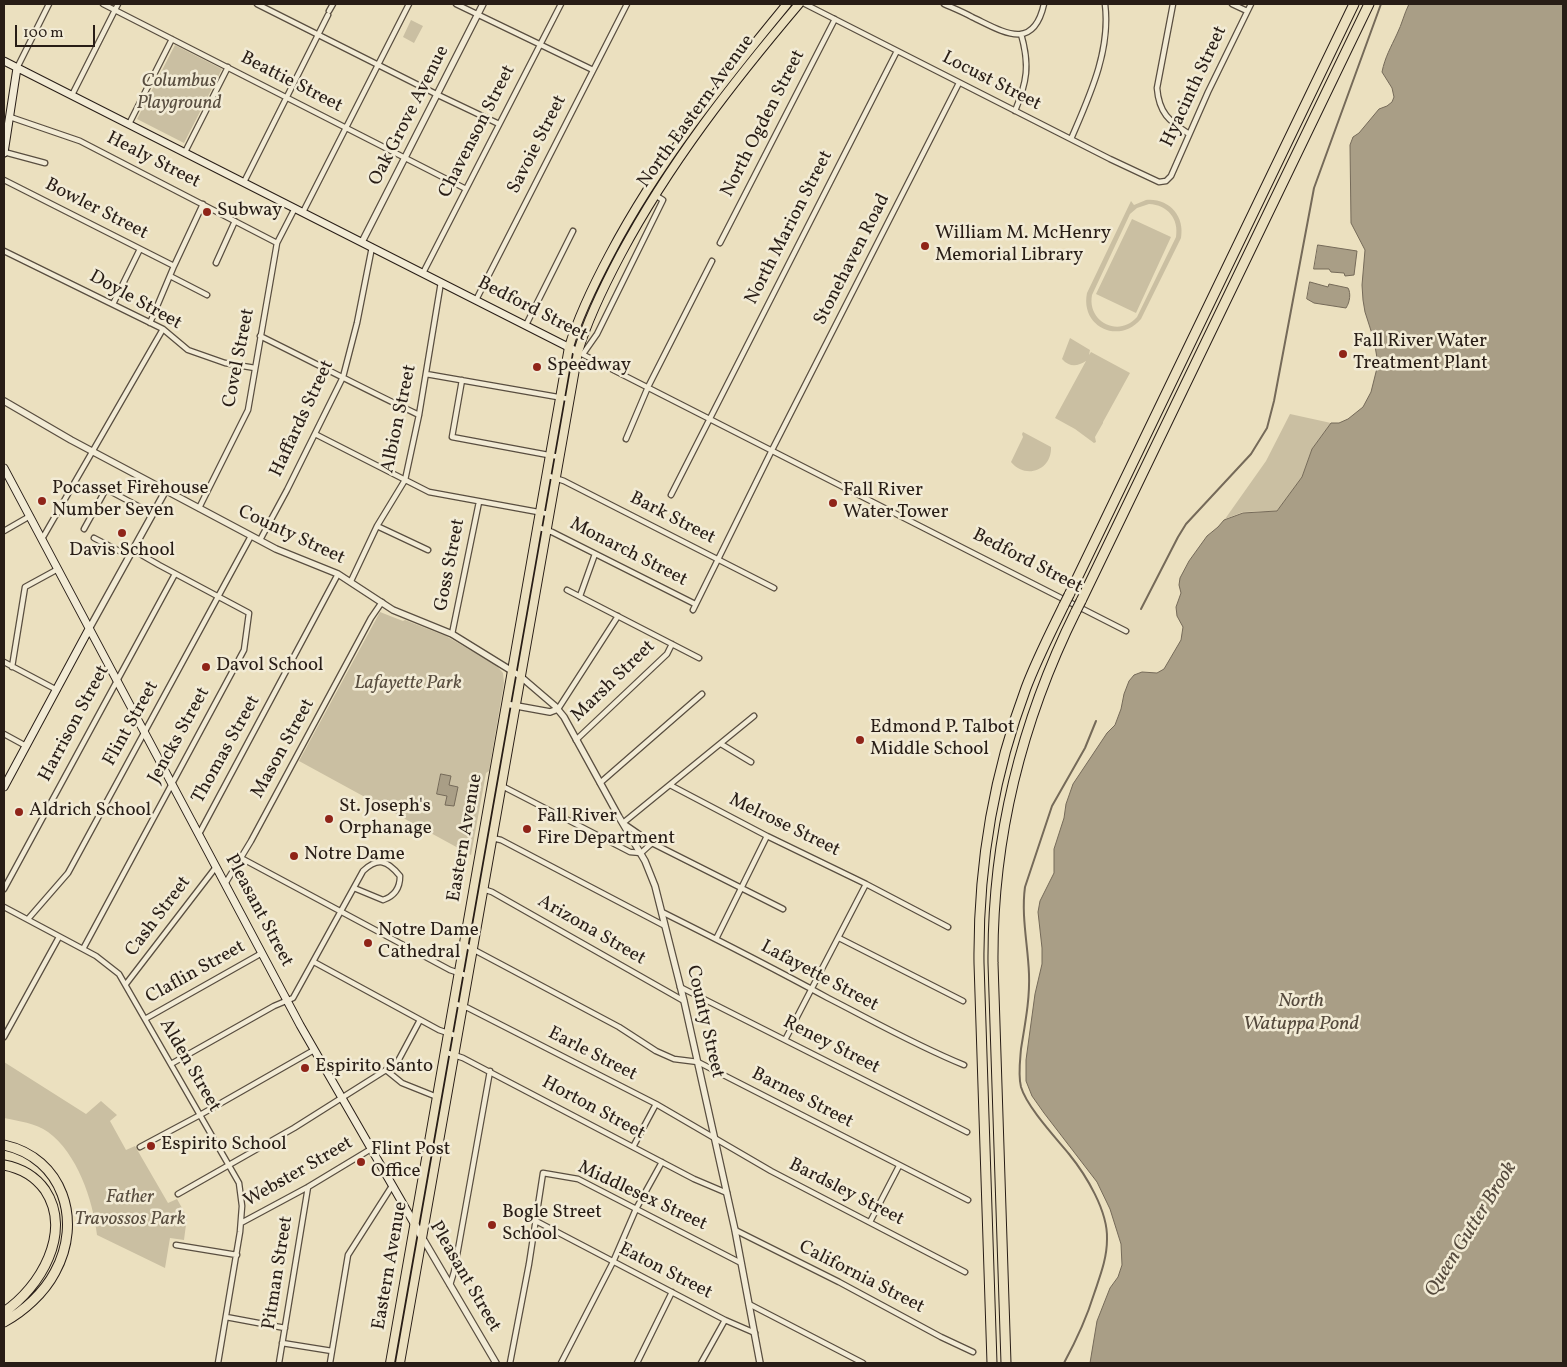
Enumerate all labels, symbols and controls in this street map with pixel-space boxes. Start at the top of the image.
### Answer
scale bar [18,15,98,47]
text: 100 m [23,23,63,44]
street label: Hyacinth Street [1157,23,1233,151]
street label: North Eastern Avenue [634,31,760,193]
street label: Oak Grove Avenue [365,42,455,190]
street label: North Ogden Street [717,47,811,201]
street label: Locust Street [938,47,1044,117]
street label: Beattie Street [236,48,346,118]
street label: Chavenson Street [435,62,521,202]
park label: Columbus Playground [136,72,222,116]
street label: Savoie Street [503,92,573,198]
street label: Healy Street [102,128,204,194]
street label: North Marion Street [741,147,839,309]
street label: Bowler Street [41,174,151,246]
street label: Stonehaven Road [810,190,896,330]
place label: Subway [217,201,282,223]
marker: Subway [201,206,213,218]
place label: William M. McHenry Memorial Library [935,224,1111,268]
marker: William M. McHenry Memorial Library [919,240,931,252]
street label: Doyle Street [85,266,185,336]
street label: Bedford Street [473,273,591,347]
street label: Covel Street [219,307,261,409]
place label: Fall River Water Treatment Plant [1353,332,1488,376]
marker: Fall River Water Treatment Plant [1337,348,1349,360]
place label: Speedway [547,356,631,378]
street label: Haffards Street [266,357,340,481]
marker: Speedway [531,361,543,373]
street label: Albion Street [377,363,423,475]
place label: Pocasset Firehouse Number Seven [52,479,209,523]
place label: Fall River Water Tower [843,481,948,525]
street label: Bark Street [625,488,719,550]
marker: Pocasset Firehouse Number Seven [36,495,48,507]
marker: Fall River Water Tower [827,497,839,509]
street label: County Street [234,501,348,571]
street label: Monarch Street [565,514,691,592]
street label: Goss Street [431,517,471,613]
street label: Bedford Street [968,525,1086,599]
marker: Davis School [116,527,128,539]
place label: Davis School [69,541,175,563]
street label: Marsh Street [567,636,661,728]
place label: Davol School [216,656,324,678]
marker: Davol School [200,661,212,673]
street label: Harrison Street [35,662,115,786]
park label: Lafayette Park [354,674,462,696]
street label: Flint Street [99,678,165,770]
street label: Jencks Street [144,684,216,788]
street label: Thomas Street [188,692,266,808]
street label: Mason Street [247,695,321,803]
place label: Edmond P. Talbot Middle School [870,718,1015,762]
marker: Edmond P. Talbot Middle School [854,734,866,746]
street label: Eastern Avenue [444,772,488,904]
street label: Melrose Street [725,789,843,863]
place label: St. Joseph's Orphanage [339,797,432,841]
place label: Aldrich School [29,801,151,823]
marker: Aldrich School [13,806,25,818]
place label: Fall River Fire Department [537,807,675,851]
marker: St. Joseph's Orphanage [323,813,335,825]
marker: Fall River Fire Department [521,823,533,835]
place label: Notre Dame [304,845,405,867]
marker: Notre Dame [288,850,300,862]
street label: Pleasant Street [219,851,297,971]
street label: Cash Street [121,872,197,962]
street label: Arizona Street [533,891,649,971]
place label: Notre Dame Cathedral [378,921,479,965]
street label: Claflin Street [142,936,250,1010]
street label: Lafayette Street [756,936,882,1018]
marker: Notre Dame Cathedral [362,937,374,949]
street label: County Street [680,963,728,1081]
water label: North Watuppa Pond [1243,990,1359,1037]
street label: Reney Street [779,1012,883,1080]
street label: Alden Street [153,1015,225,1117]
street label: Earle Street [544,1023,640,1087]
place label: Espirito Santo [315,1057,433,1079]
marker: Espirito Santo [299,1062,311,1074]
street label: Barnes Street [747,1064,857,1134]
street label: Horton Street [537,1072,649,1146]
street label: Webster Street [240,1133,358,1213]
place label: Espirito School [161,1135,287,1157]
marker: Espirito School [145,1140,157,1152]
place label: Flint Post Office [371,1140,450,1184]
street label: Bardsley Street [784,1154,908,1232]
marker: Flint Post Office [355,1156,367,1168]
street label: Middlesex Street [574,1157,710,1237]
water label: Queen Gutter Brook [1421,1158,1523,1302]
park label: Father Travossos Park [74,1188,186,1232]
street label: Eastern Avenue [369,1200,413,1332]
place label: Bogle Street School [502,1203,602,1247]
street label: Pitman Street [259,1215,299,1331]
street label: Pleasant Street [423,1217,505,1337]
marker: Bogle Street School [486,1219,498,1231]
street label: California Street [794,1237,928,1319]
street label: Eaton Street [614,1239,716,1305]

